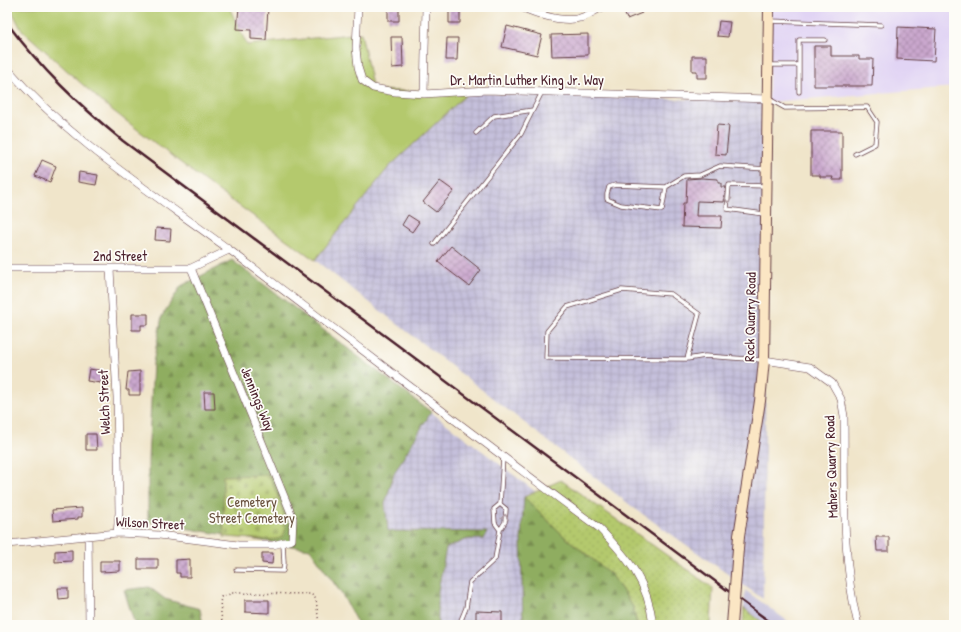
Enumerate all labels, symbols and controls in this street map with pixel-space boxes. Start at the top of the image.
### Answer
street label: Dr. Martin Luther King Jr. Way [450,70,604,90]
one-way arrow [724,197,732,203]
street label: 2nd Street [93,246,147,265]
street label: Rock Quarry Road [739,272,761,362]
street label: Jennings Way [236,364,280,434]
street label: Welch Street [93,369,114,435]
street label: Mahers Quarry Road [819,415,843,519]
park label: Cemetery Street Cemetery [209,492,295,528]
street label: Wilson Street [115,511,185,534]
one-way arrow [500,514,508,521]

